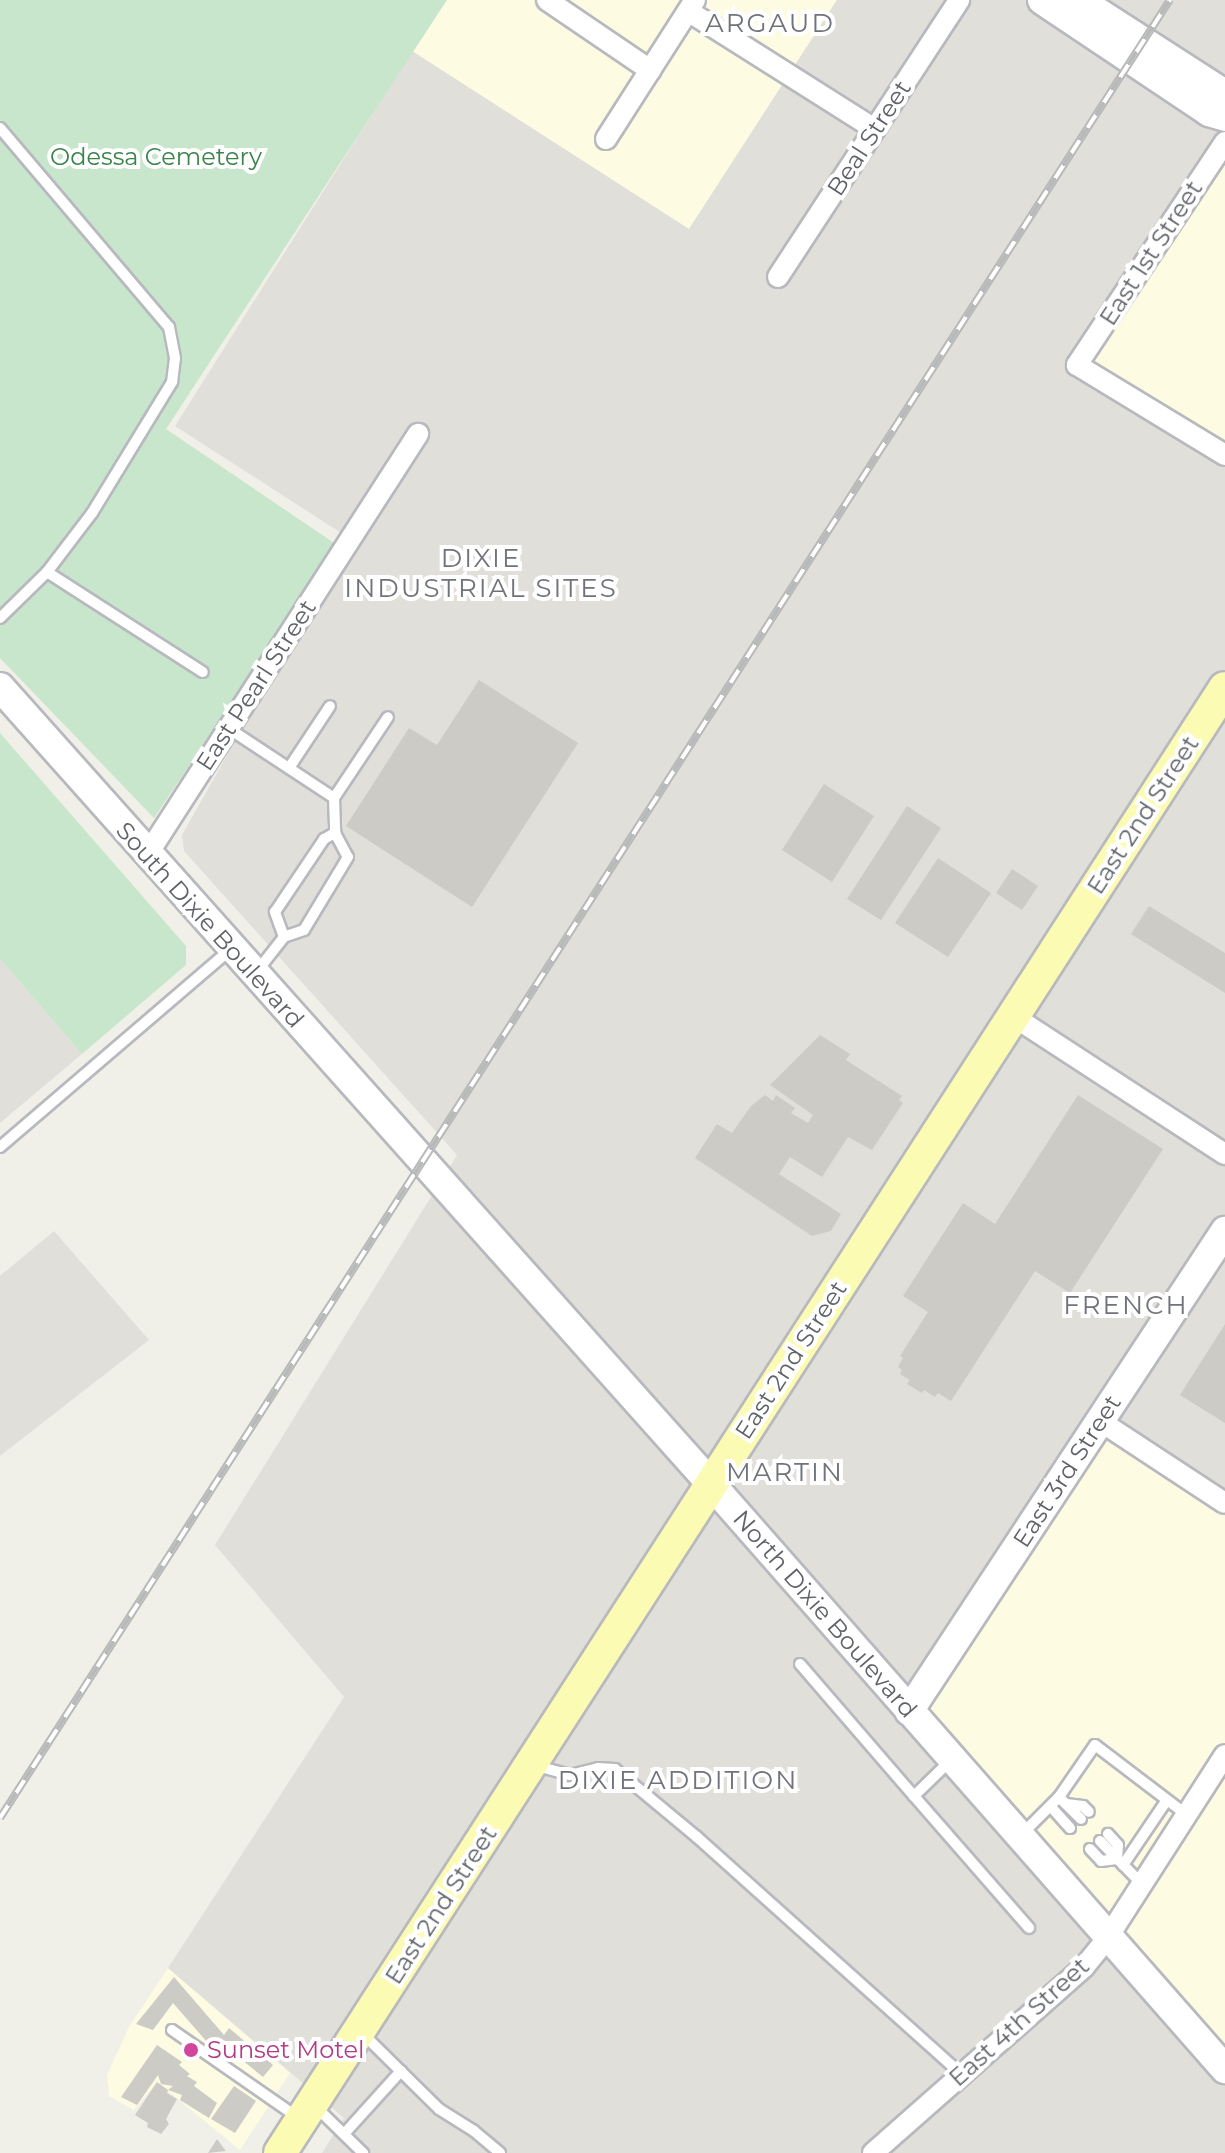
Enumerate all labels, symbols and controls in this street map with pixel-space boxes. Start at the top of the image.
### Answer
district label: ARGAUD [705,8,835,40]
street label: Beal Street [821,75,917,201]
park label: Odessa Cemetery [50,143,262,171]
street label: East 1st Street [1094,175,1208,331]
district label: DIXIE INDUSTRIAL SITES [344,543,618,604]
street label: East Pearl Street [190,594,322,776]
street label: East 2nd Street [1081,731,1205,899]
street label: South Dixie Boulevard [110,816,310,1034]
street label: East 2nd Street [729,1276,853,1444]
district label: FRENCH [1063,1290,1189,1322]
street label: East 3rd Street [1007,1389,1127,1553]
district label: MARTIN [726,1457,844,1489]
street label: North Dixie Boulevard [727,1504,923,1724]
district label: DIXIE ADDITION [558,1765,798,1797]
street label: East 2nd Street [379,1821,503,1989]
street label: East 4th Street [943,1952,1095,2092]
place label: Sunset Motel [207,2036,365,2064]
marker: Sunset Motel [182,2041,200,2059]

